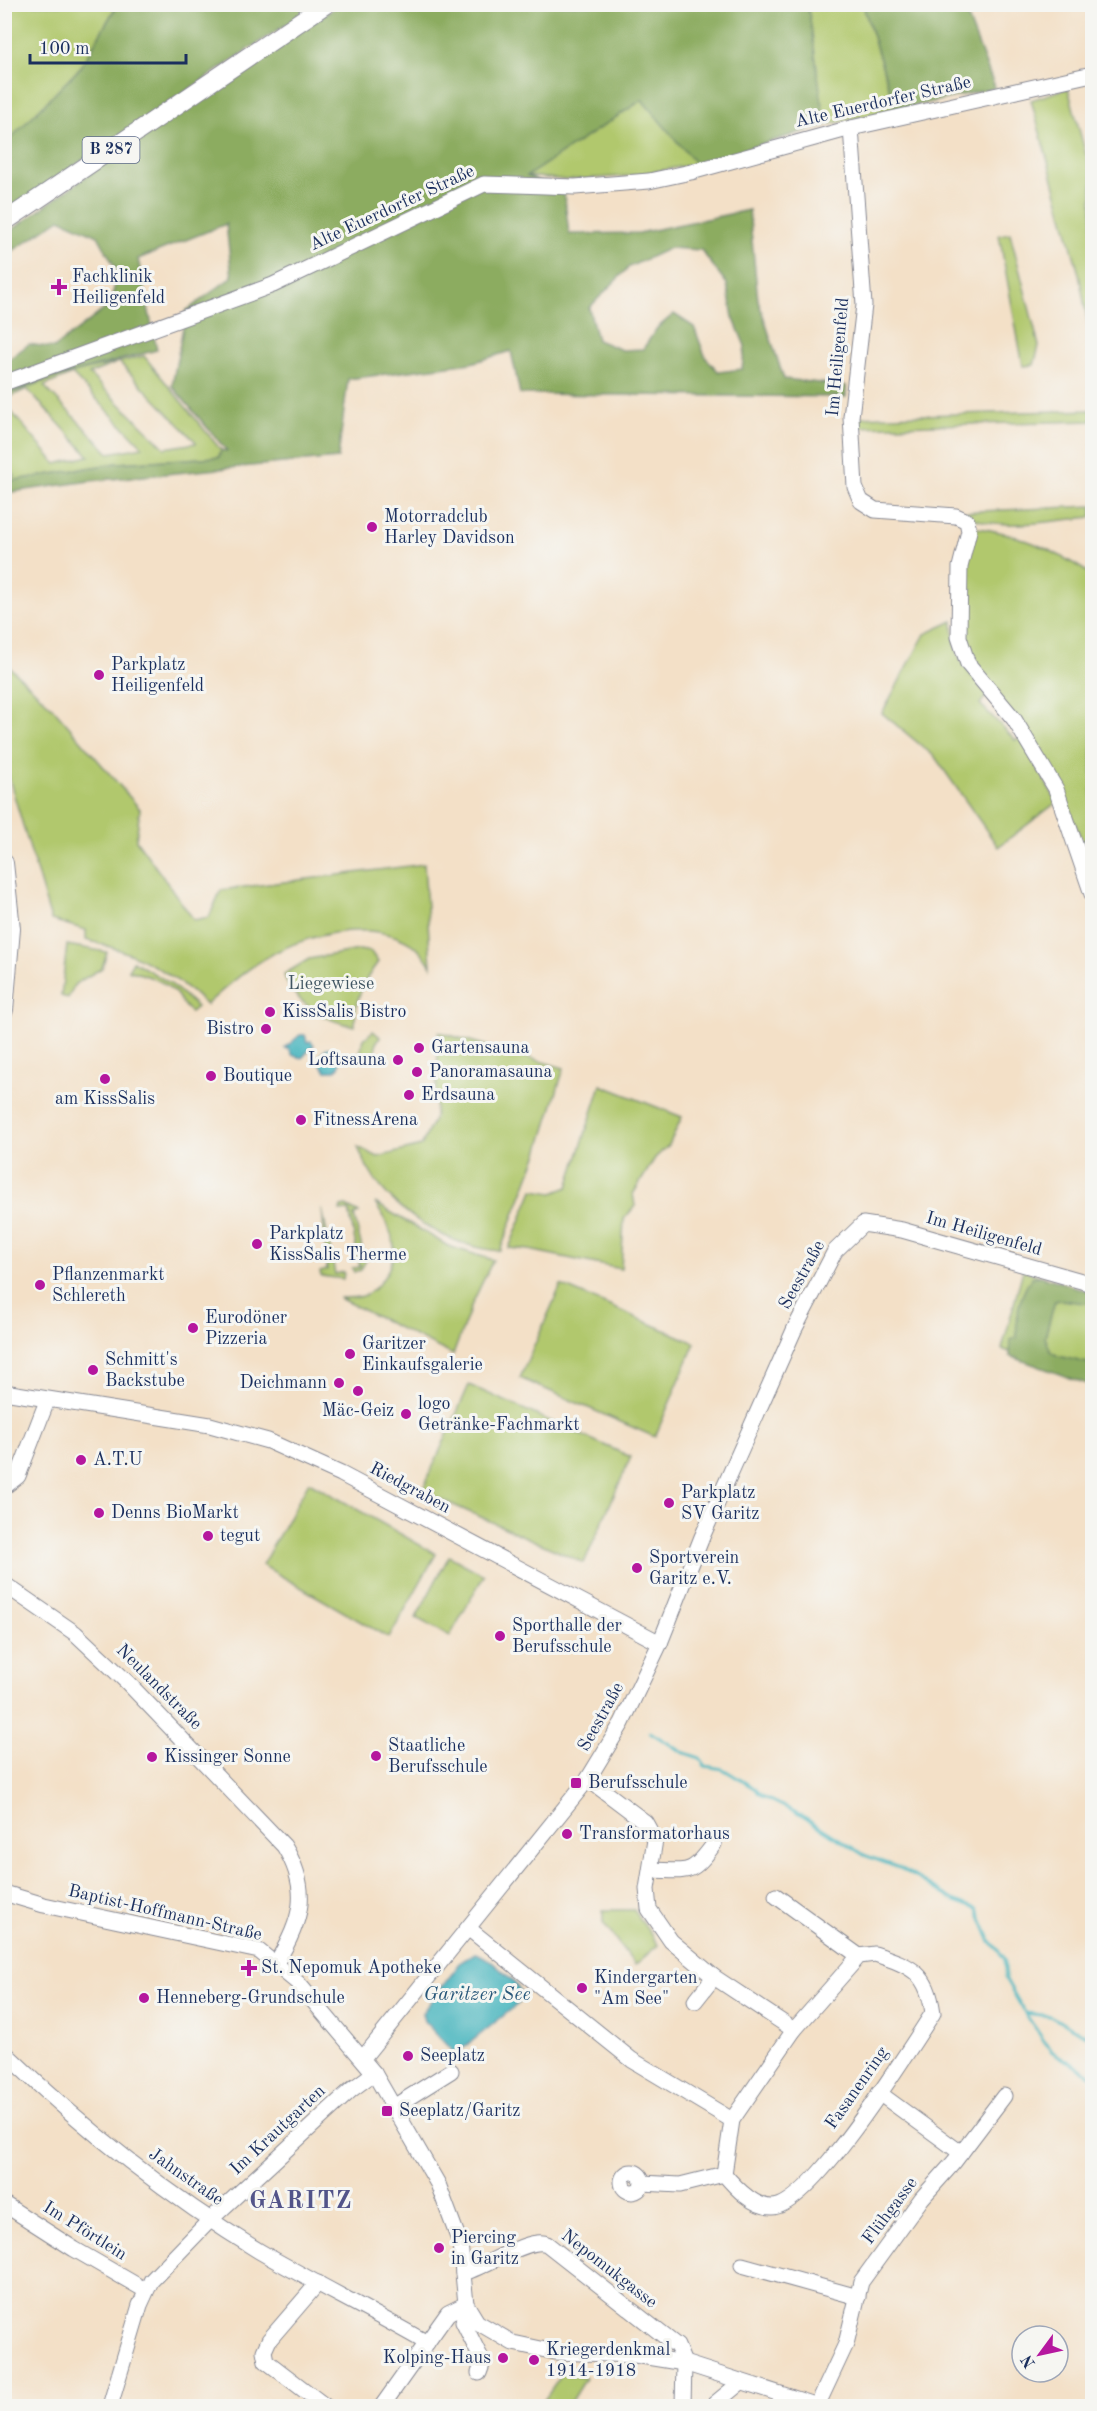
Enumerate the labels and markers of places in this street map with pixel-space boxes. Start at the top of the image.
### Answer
place label: Fachklinik Heiligenfeld [72,268,165,307]
marker: Fachklinik Heiligenfeld [50,278,68,296]
place label: Motorradclub Harley Davidson [384,508,515,547]
marker: Motorradclub Harley Davidson [365,520,379,534]
place label: Parkplatz Heiligenfeld [111,656,204,695]
marker: Parkplatz Heiligenfeld [92,668,106,682]
place label: KissSalis Bistro [282,1003,406,1021]
marker: KissSalis Bistro [263,1005,277,1019]
place label: Bistro [206,1020,254,1038]
marker: Bistro [259,1022,273,1036]
place label: Gartensauna [431,1039,530,1057]
marker: Gartensauna [412,1041,426,1055]
place label: Loftsauna [308,1051,386,1069]
marker: Loftsauna [391,1053,405,1067]
place label: Panoramasauna [429,1063,552,1081]
marker: Panoramasauna [410,1065,424,1079]
place label: Boutique [223,1067,292,1085]
marker: Boutique [204,1069,218,1083]
marker: am KissSalis [98,1072,112,1086]
place label: Erdsauna [421,1086,495,1104]
marker: Erdsauna [402,1088,416,1102]
place label: am KissSalis [55,1090,155,1108]
place label: FitnessArena [313,1111,418,1129]
marker: FitnessArena [294,1113,308,1127]
place label: Parkplatz KissSalis Therme [269,1225,407,1264]
marker: Parkplatz KissSalis Therme [250,1237,264,1251]
place label: Pflanzenmarkt Schlereth [52,1266,165,1305]
marker: Pflanzenmarkt Schlereth [33,1278,47,1292]
place label: Eurodöner Pizzeria [205,1309,288,1348]
marker: Eurodöner Pizzeria [186,1321,200,1335]
place label: Garitzer Einkaufsgalerie [362,1335,483,1374]
marker: Garitzer Einkaufsgalerie [343,1347,357,1361]
place label: Schmitt's Backstube [105,1351,185,1390]
marker: Schmitt's Backstube [86,1363,100,1377]
place label: Deichmann [240,1374,327,1392]
marker: Deichmann [332,1376,346,1390]
marker: Mäc-Geiz [351,1384,365,1398]
place label: logo Getränke-Fachmarkt [418,1395,580,1434]
place label: Mäc-Geiz [322,1402,394,1420]
marker: logo Getränke-Fachmarkt [399,1407,413,1421]
place label: A.T.U [93,1451,143,1469]
marker: A.T.U [74,1453,88,1467]
place label: Parkplatz SV Garitz [681,1484,759,1523]
marker: Parkplatz SV Garitz [662,1496,676,1510]
place label: Denns BioMarkt [111,1504,239,1522]
marker: Denns BioMarkt [92,1506,106,1520]
place label: tegut [220,1527,260,1545]
marker: tegut [201,1529,215,1543]
place label: Sportverein Garitz e.V. [649,1549,740,1588]
marker: Sportverein Garitz e.V. [630,1561,644,1575]
place label: Sporthalle der Berufsschule [512,1617,622,1656]
marker: Sporthalle der Berufsschule [493,1629,507,1643]
place label: Staatliche Berufsschule [388,1737,488,1776]
place label: Kissinger Sonne [164,1748,291,1766]
marker: Staatliche Berufsschule [369,1749,383,1763]
marker: Kissinger Sonne [145,1750,159,1764]
place label: Berufsschule [588,1774,688,1792]
marker: Berufsschule [569,1776,583,1790]
place label: Transformatorhaus [579,1825,730,1843]
marker: Transformatorhaus [560,1827,574,1841]
place label: St. Nepomuk Apotheke [261,1959,441,1977]
marker: St. Nepomuk Apotheke [242,1961,256,1975]
place label: Kindergarten "Am See" [594,1969,698,2008]
marker: Kindergarten "Am See" [575,1981,589,1995]
place label: Henneberg-Grundschule [156,1989,345,2007]
marker: Henneberg-Grundschule [137,1991,151,2005]
place label: Seeplatz [420,2047,485,2065]
marker: Seeplatz [401,2049,415,2063]
place label: Seeplatz/Garitz [399,2102,520,2120]
marker: Seeplatz/Garitz [380,2104,394,2118]
place label: Piercing in Garitz [451,2229,519,2268]
marker: Piercing in Garitz [432,2241,446,2255]
place label: Kriegerdenkmal 1914-1918 [546,2341,670,2380]
place label: Kolping-Haus [383,2349,491,2367]
marker: Kolping-Haus [496,2351,510,2365]
marker: Kriegerdenkmal 1914-1918 [527,2353,541,2367]

